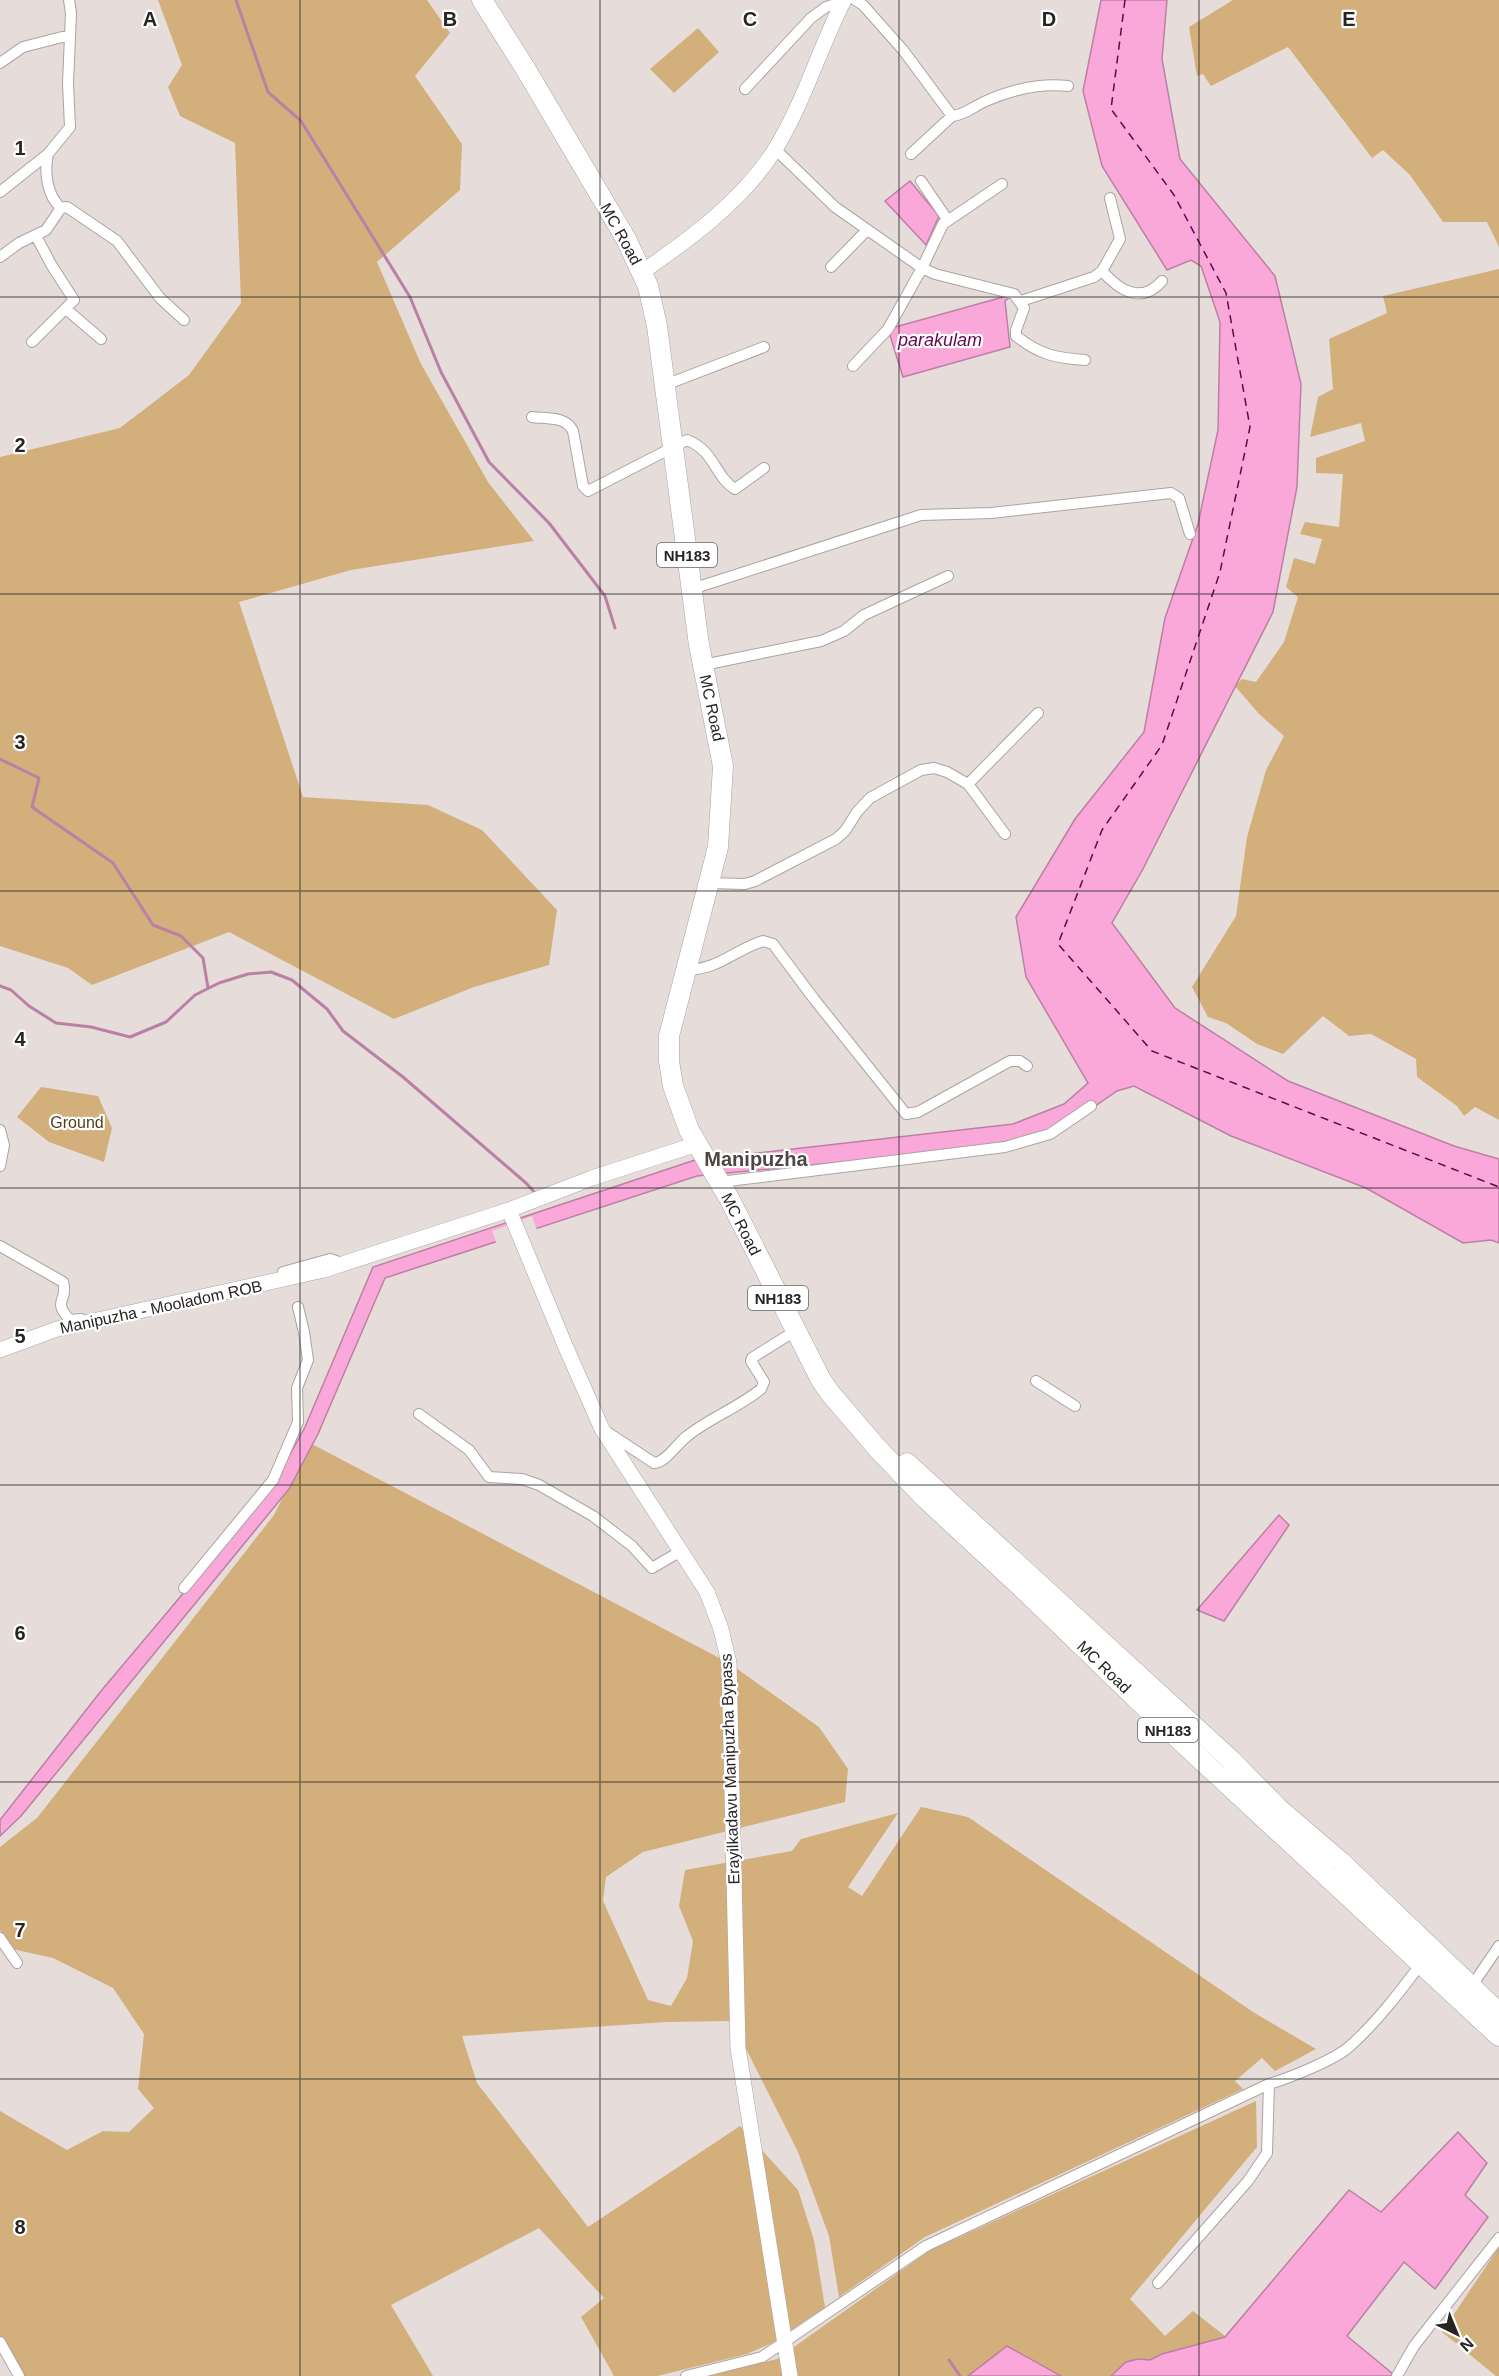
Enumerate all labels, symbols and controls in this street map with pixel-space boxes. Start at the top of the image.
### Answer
text: A [143,8,157,30]
text: B [443,8,457,30]
text: C [743,8,757,30]
text: D [1042,8,1056,30]
text: E [1342,8,1356,30]
text: 1 [14,137,26,159]
street label: MC Road [597,200,645,268]
water label: parakulam [897,330,982,350]
text: 2 [14,434,26,456]
road number: NH183 [657,543,717,567]
street label: MC Road [697,673,727,743]
text: 3 [14,731,26,753]
text: 4 [14,1028,26,1050]
park label: Ground [50,1114,104,1131]
district label: Manipuzha [704,1148,809,1170]
street label: MC Road [718,1190,764,1258]
street label: Manipuzha - Mooladom ROB [58,1277,264,1337]
road number: NH183 [748,1286,808,1310]
text: 5 [14,1325,26,1347]
text: 6 [14,1622,26,1644]
street label: MC Road [1074,1637,1134,1697]
street label: Erayilkadavu Manipuzha Bypass [717,1653,743,1885]
road number: NH183 [1138,1718,1198,1742]
text: 7 [14,1919,26,1941]
text: 8 [14,2216,26,2238]
north arrow [1427,2304,1487,2364]
text: N [1457,2334,1477,2355]

